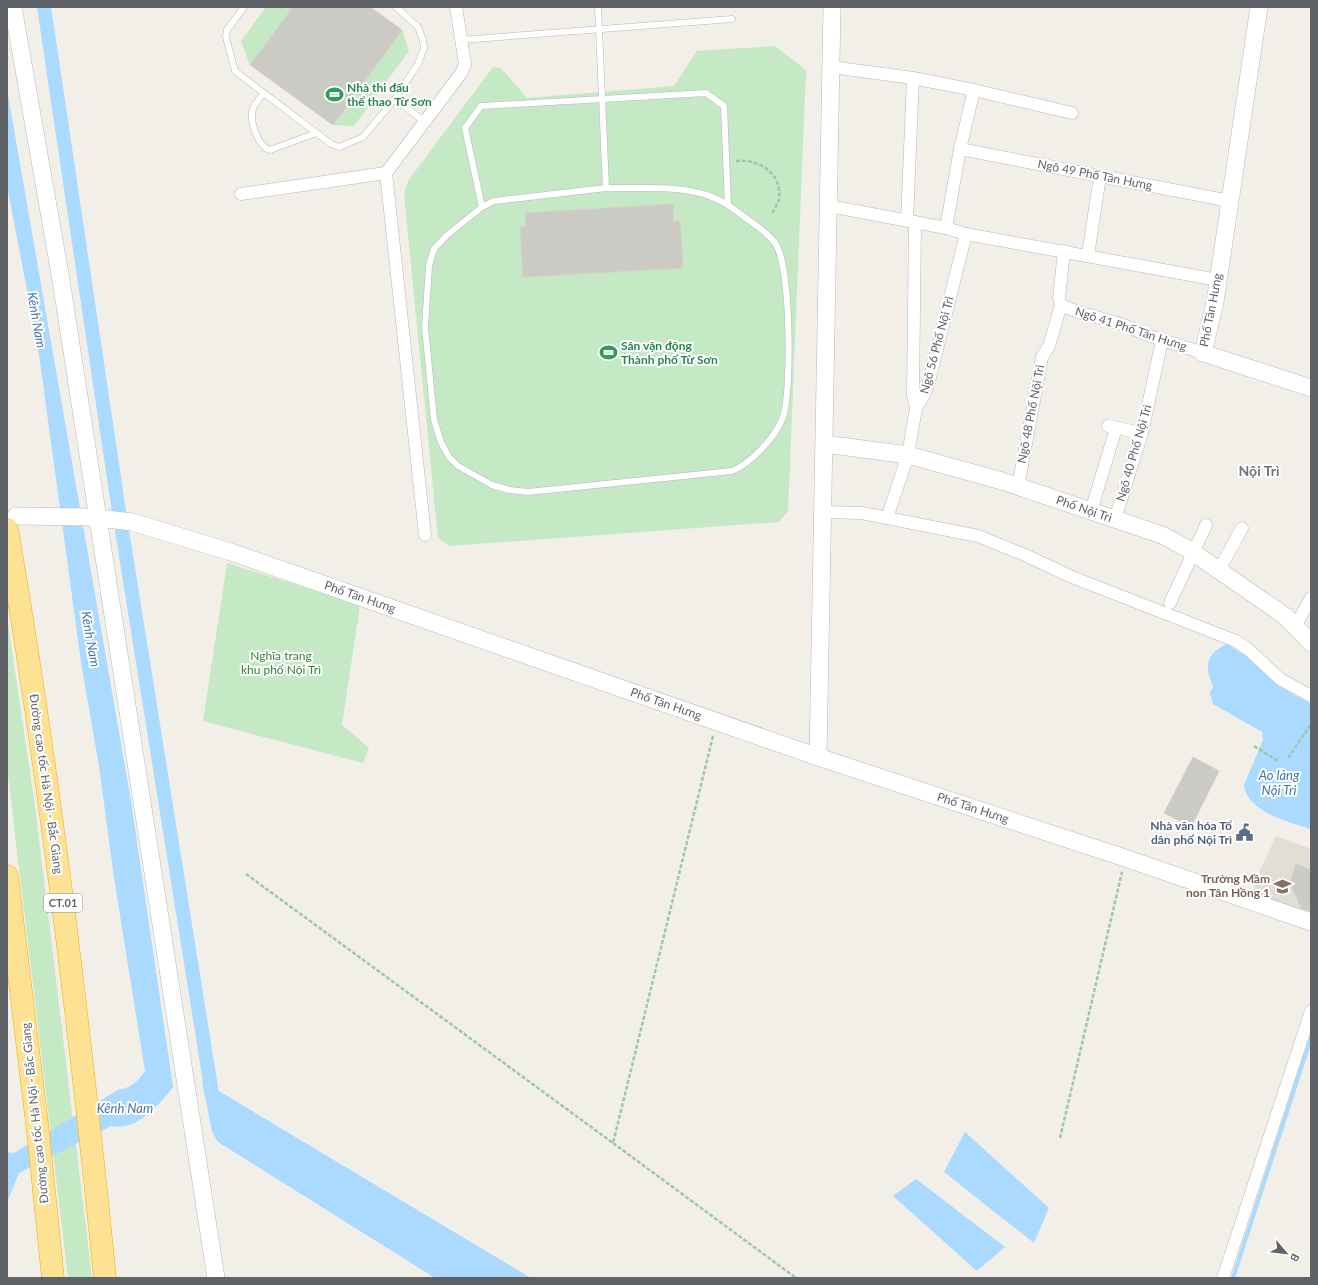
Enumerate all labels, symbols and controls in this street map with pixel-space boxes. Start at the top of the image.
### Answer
place label: Nhà thi đấu thể thao Từ Sơn [347,80,432,109]
sports icon: Nhà thi đấu thể thao Từ Sơn [324,85,344,105]
street label: Ngõ 49 Phố Tân Hưng [1036,156,1154,193]
street label: Phố Tân Hưng [1196,272,1225,348]
water label: Kênh Nam [24,291,50,349]
street label: Ngõ 56 Phố Nội Trì [916,294,957,395]
street label: Ngõ 41 Phố Tân Hưng [1073,303,1189,354]
place label: Sân vận động Thành phố Từ Sơn [621,338,718,367]
sports icon: Sân vận động Thành phố Từ Sơn [598,343,618,363]
street label: Ngõ 48 Phố Nội Trì [1014,363,1047,464]
street label: Ngõ 40 Phố Nội Trì [1113,403,1155,503]
district label: Nội Trì [1239,462,1279,479]
street label: Phố Nội Trì [1054,492,1114,525]
street label: Phố Tân Hưng [322,577,398,616]
water label: Kênh Nam [78,610,104,668]
park label: Nghĩa trang khu phố Nội Trì [241,648,321,677]
street label: Phố Tân Hưng [628,684,704,723]
street label: Đường cao tốc Hà Nội - Bắc Giang [26,693,67,875]
water label: Ao làng Nội Trì [1258,767,1300,798]
street label: Phố Tân Hưng [935,789,1011,826]
place label: Nhà văn hóa Tổ dân phố Nội Trì [1150,818,1232,847]
public building icon: Nhà văn hóa Tổ dân phố Nội Trì [1235,823,1255,843]
place label: Trường Mầm non Tân Hồng 1 [1186,871,1270,900]
school or university icon: Trường Mầm non Tân Hồng 1 [1273,876,1293,896]
road number: CT.01 [44,894,82,912]
street label: Đường cao tốc Hà Nội - Bắc Giang [18,1022,51,1204]
water label: Kênh Nam [97,1100,153,1116]
north arrow [1266,1233,1306,1273]
text: B [1288,1252,1303,1264]

